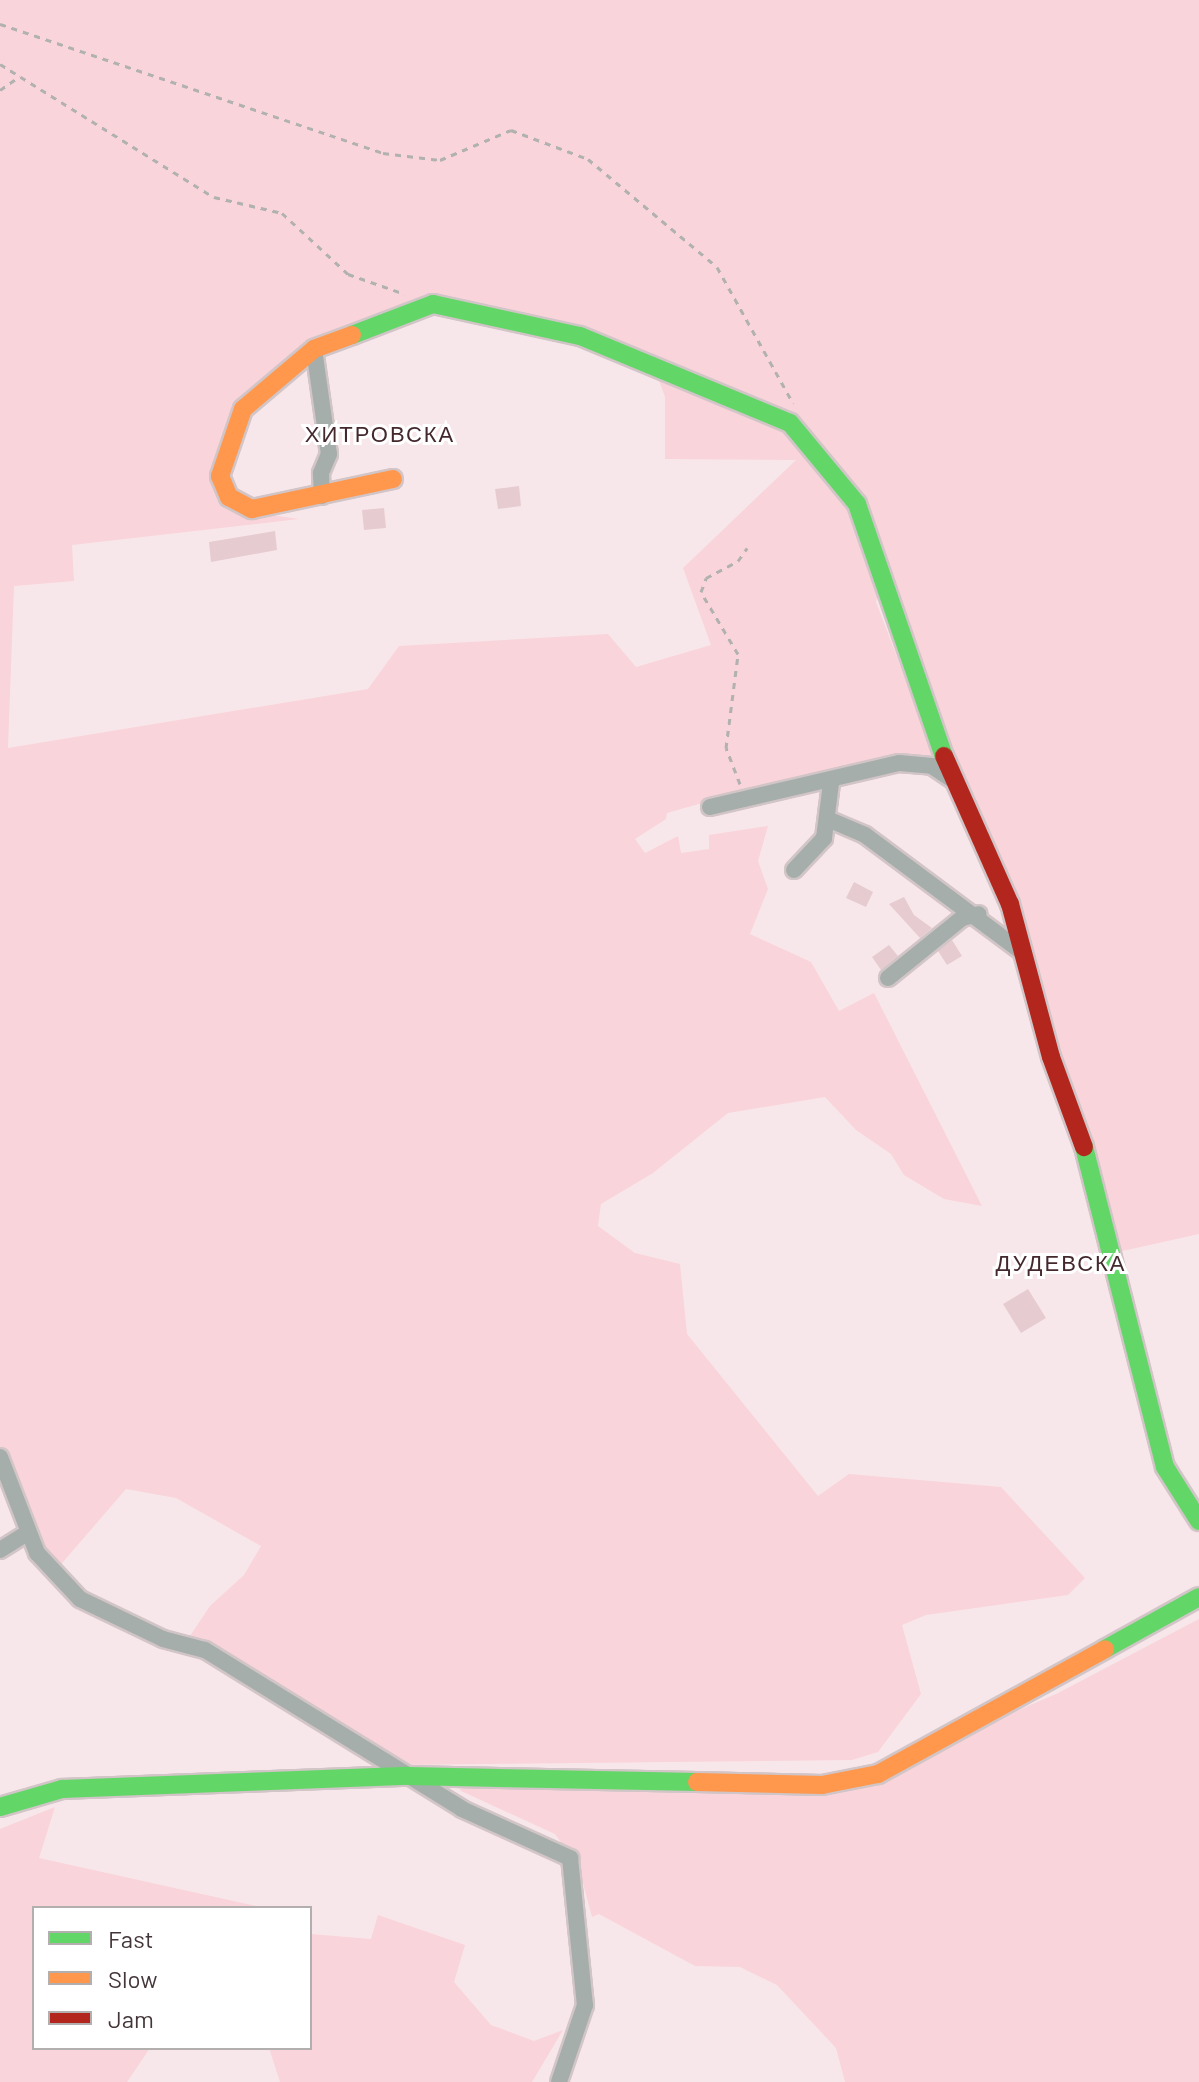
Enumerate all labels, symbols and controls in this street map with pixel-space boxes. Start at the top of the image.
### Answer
district label: ХИТРОВСКА [305,421,455,447]
district label: ДУДЕВСКА [995,1250,1127,1276]
legend [32,1906,312,2050]
text: Fast [108,1924,153,1953]
text: Slow [108,1964,157,1993]
text: Jam [108,2004,154,2033]

